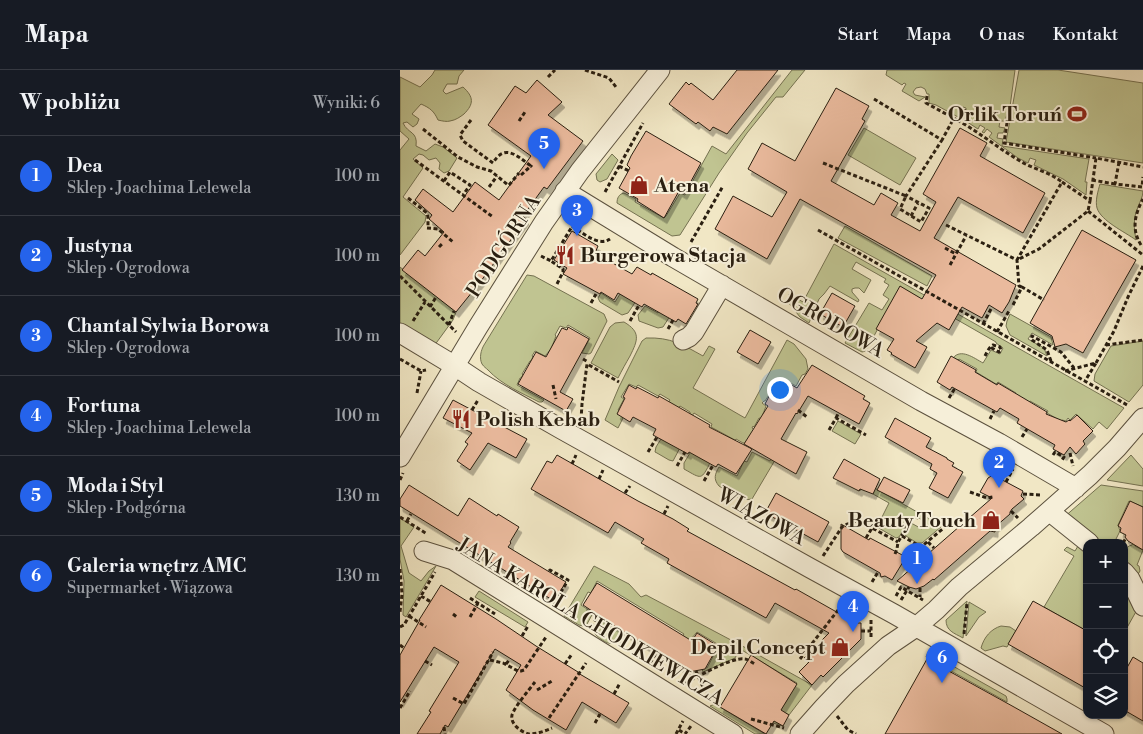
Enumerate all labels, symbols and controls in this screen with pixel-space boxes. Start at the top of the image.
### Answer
text: Mapa [25,20,88,50]
text: Start [838,23,879,46]
text: Mapa [907,23,951,46]
text: O nas [979,23,1025,46]
text: Kontakt [1053,23,1118,46]
text: W pobliżu [20,90,120,116]
text: Wyniki: 6 [313,93,380,113]
place label: Orlik Toruń [948,103,1063,128]
sports icon: Orlik Toruń [1066,103,1088,125]
pin: 5 [528,128,560,169]
text: Dea [67,154,103,178]
text: 1 [32,166,40,186]
text: 100 m [335,166,380,186]
shop icon: Atena [628,174,650,196]
place label: Atena [653,174,709,199]
text: Sklep · Joachima Lelewela [67,178,251,198]
street label: PODGÓRNA [461,189,547,303]
pin: 3 [561,195,593,236]
text: Justyna [67,234,133,258]
restaurant icon: Burgerowa Stacja [554,244,576,266]
place label: Burgerowa Stacja [580,244,746,269]
text: 2 [31,246,41,266]
text: 100 m [335,246,380,266]
text: Sklep · Ogrodowa [67,258,190,278]
street label: OGRODOWA [772,282,890,365]
text: Chantal Sylwia Borowa [67,314,269,338]
text: 3 [31,326,41,346]
text: 100 m [335,326,380,346]
text: Sklep · Ogrodowa [67,338,190,358]
your location [767,377,793,403]
text: Fortuna [67,394,140,418]
text: 4 [31,406,41,426]
text: 100 m [335,406,380,426]
restaurant icon: Polish Kebab [450,408,472,430]
place label: Polish Kebab [476,408,600,433]
text: Sklep · Joachima Lelewela [67,418,251,438]
pin: 2 [983,447,1015,488]
text: Moda i Styl [67,474,164,498]
street label: WIĄZOWA [712,482,811,552]
text: 5 [31,486,41,506]
text: 130 m [336,486,380,506]
text: Sklep · Podgórna [67,498,186,518]
place label: Beauty Touch [848,509,977,534]
shop icon: Beauty Touch [980,509,1002,531]
street label: JANA KAROLA CHODKIEWICZA [452,532,729,713]
map controls [1083,539,1128,719]
button: + [1083,539,1128,584]
pin: 1 [901,543,933,584]
text: Galeria wnętrz AMC [67,554,246,578]
text: 6 [31,566,41,586]
text: 130 m [336,566,380,586]
text: Supermarket · Wiązowa [67,578,233,598]
button: − [1083,584,1128,629]
pin: 4 [837,591,869,632]
button: locate [1083,629,1128,674]
place label: Depil Concept [690,636,826,661]
shop icon: Depil Concept [829,636,851,658]
pin: 6 [926,642,958,683]
button: layers [1083,674,1128,719]

